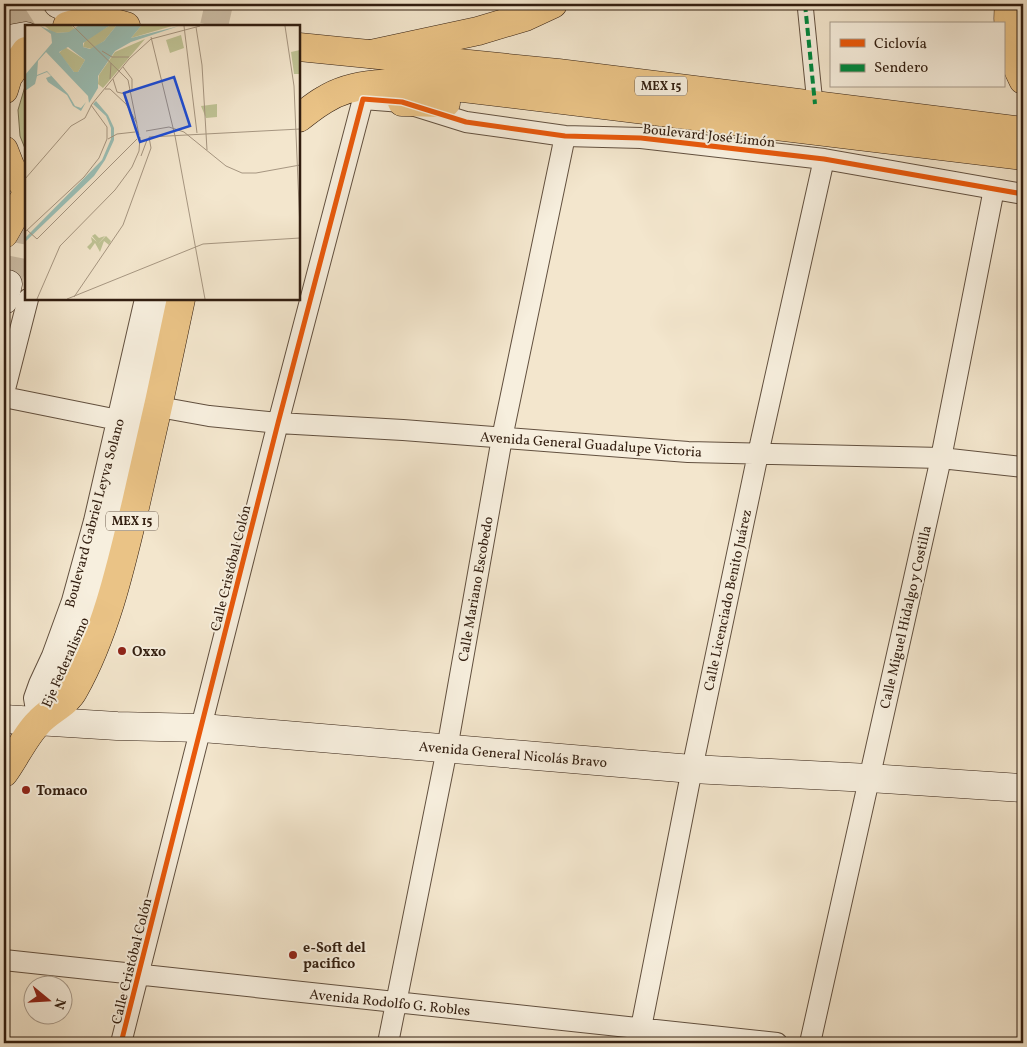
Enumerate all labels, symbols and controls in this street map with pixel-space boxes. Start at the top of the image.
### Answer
legend [830,22,1004,88]
inset map [25,25,300,300]
text: Ciclovía [874,34,927,55]
text: Sendero [874,58,928,79]
road number: MEX 15 [635,76,687,95]
street label: Boulevard José Limón [642,120,776,153]
street label: Boulevard Gabriel Leyva Solano [61,417,130,610]
street label: Avenida General Guadalupe Victoria [479,428,703,463]
street label: Calle Cristóbal Colón [207,503,256,633]
street label: Calle Licenciado Benito Juárez [700,508,757,693]
road number: MEX 15 [106,512,158,530]
street label: Calle Mariano Escobedo [454,515,499,663]
street label: Calle Miguel Hidalgo y Costilla [876,524,937,711]
street label: Eje Federalismo [38,614,95,711]
place label: Oxxo [132,643,166,662]
marker: Oxxo [116,645,128,657]
street label: Avenida General Nicolás Bravo [418,738,608,773]
place label: Tomaco [36,782,88,801]
marker: Tomaco [20,784,32,796]
street label: Calle Cristóbal Colón [108,896,157,1026]
place label: e-Soft del pacifico [303,939,366,974]
marker: e-Soft del pacifico [287,949,299,961]
north arrow [22,974,72,1024]
street label: Avenida Rodolfo G. Robles [308,986,471,1021]
text: N [48,996,70,1011]

